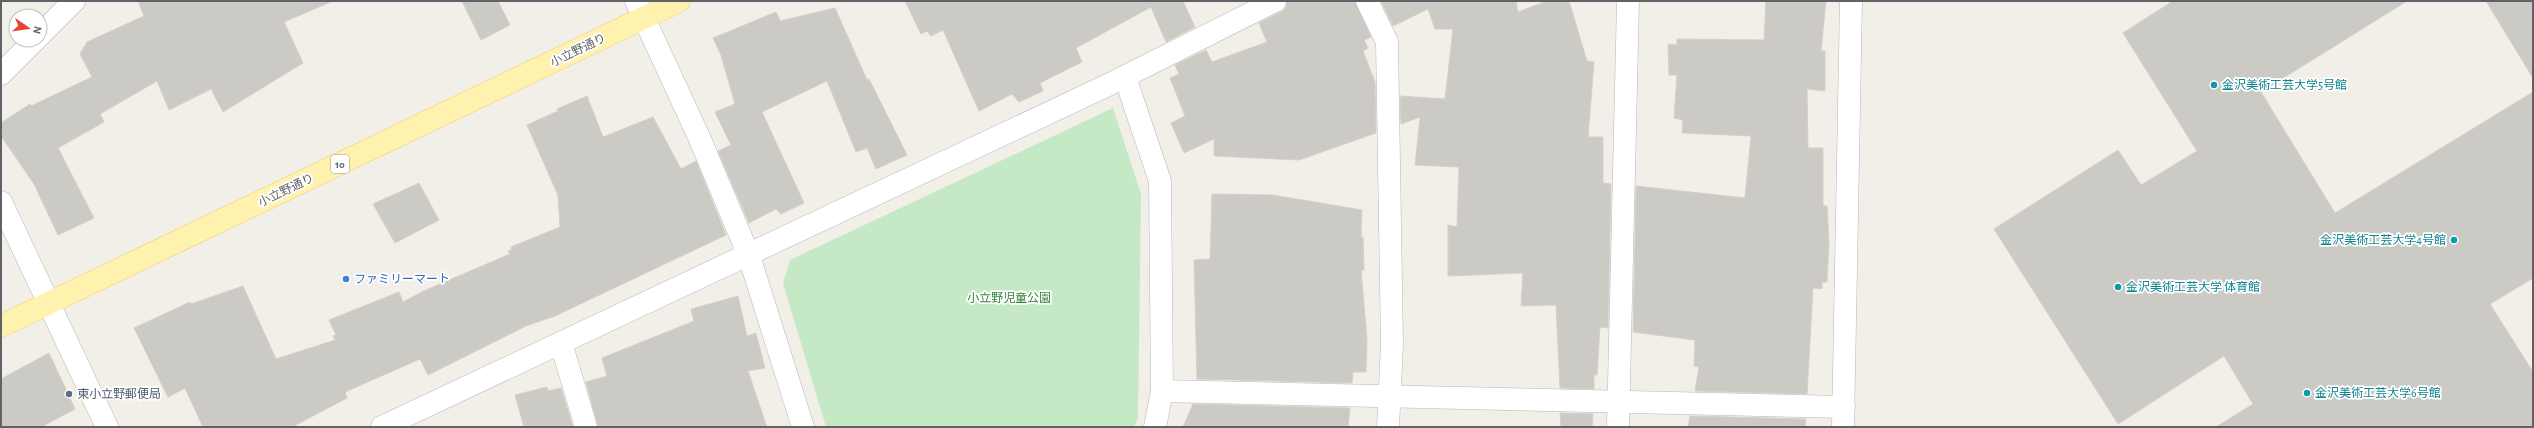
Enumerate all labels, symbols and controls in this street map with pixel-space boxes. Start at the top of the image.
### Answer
north arrow [8,8,48,48]
text: N [31,25,43,35]
street label: 小立野通り [548,31,608,69]
place label: 金沢美術工芸大学5号館 [2222,78,2347,91]
marker: 金沢美術工芸大学5号館 [2209,80,2219,90]
road number: 10 [331,155,349,173]
street label: 小立野通り [256,171,316,209]
place label: 金沢美術工芸大学4号館 [2320,233,2446,246]
marker: 金沢美術工芸大学4号館 [2449,235,2459,245]
place label: ファミリーマート [354,273,450,285]
marker: ファミリーマート [341,274,351,284]
place label: 金沢美術工芸大学 体育館 [2126,280,2260,293]
marker: 金沢美術工芸大学 体育館 [2113,282,2123,292]
park label: 小立野児童公園 [967,291,1051,304]
place label: 金沢美術工芸大学6号館 [2315,386,2441,399]
place label: 東小立野郵便局 [77,387,161,400]
marker: 金沢美術工芸大学6号館 [2302,388,2312,398]
marker: 東小立野郵便局 [64,389,74,399]

